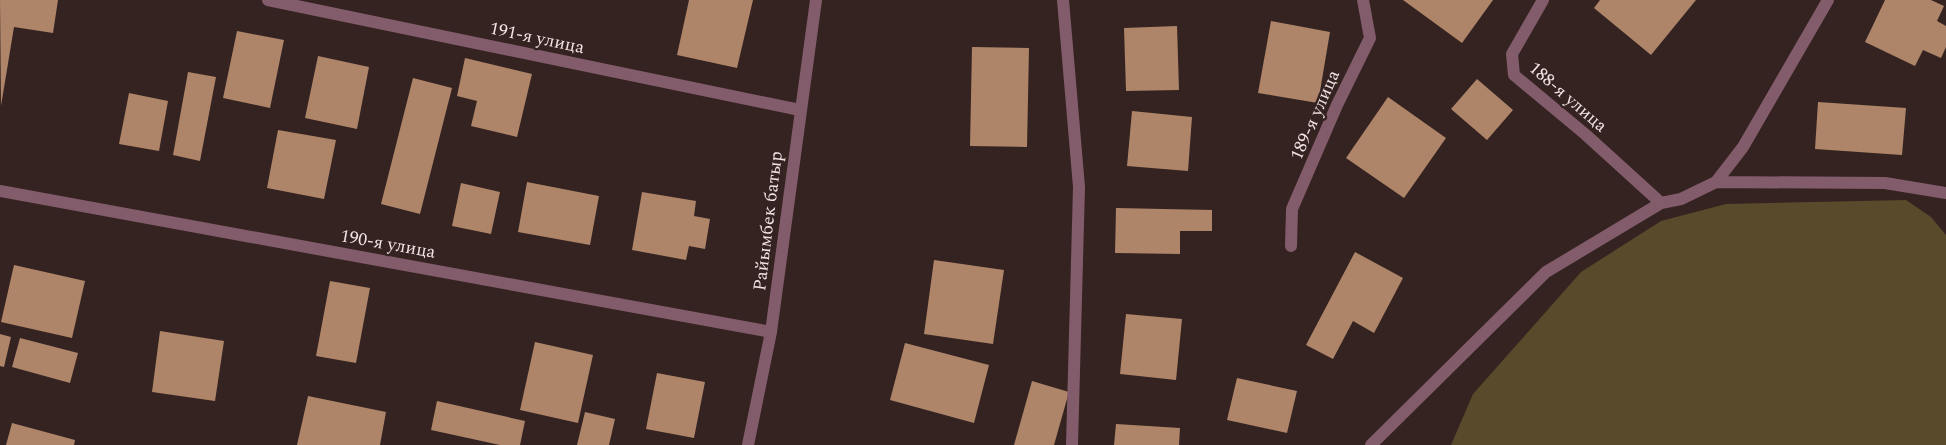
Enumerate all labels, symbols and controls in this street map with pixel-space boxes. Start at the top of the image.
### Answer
street label: 191-я улица [487,15,587,61]
street label: 188-я улица [1523,55,1613,139]
street label: 189-я улица [1283,65,1347,165]
street label: Райымбек батыр [746,150,790,292]
street label: 190-я улица [338,222,438,266]

